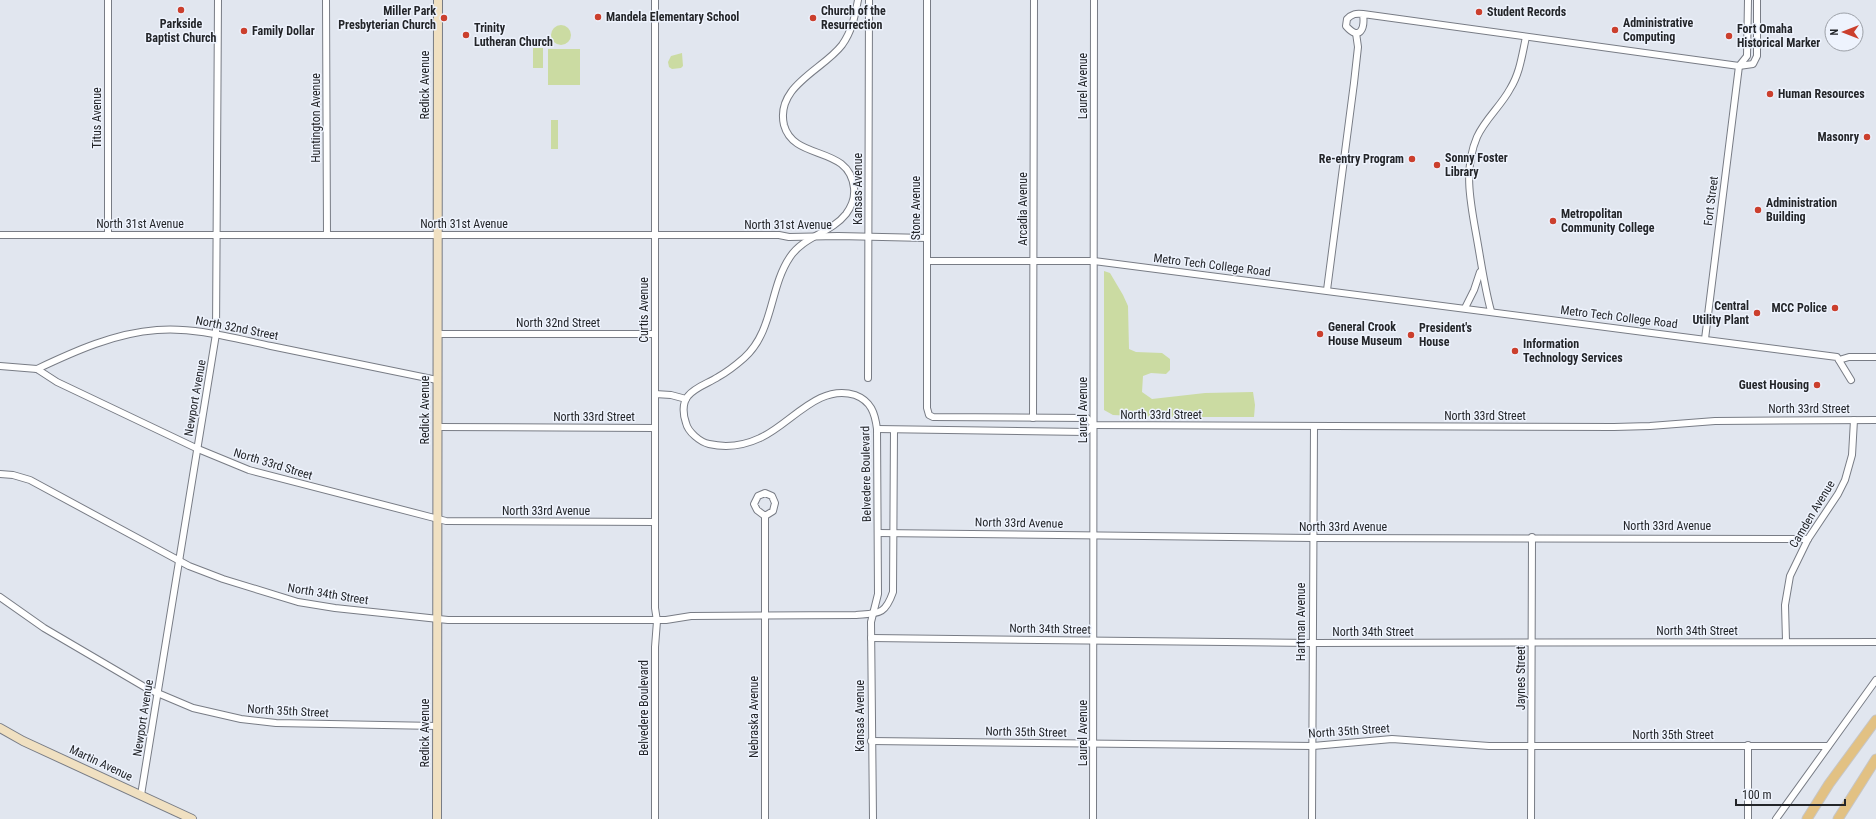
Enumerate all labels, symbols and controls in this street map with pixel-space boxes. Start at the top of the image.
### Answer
place label: Miller Park Presbyterian Church [338,4,436,32]
place label: Church of the Resurrection [821,4,886,32]
marker: Parkside Baptist Church [176,5,186,15]
place label: Student Records [1487,5,1567,19]
marker: Student Records [1474,7,1484,17]
place label: Mandela Elementary School [606,10,739,24]
marker: Mandela Elementary School [593,12,603,22]
north arrow [1824,12,1864,52]
marker: Miller Park Presbyterian Church [439,13,449,23]
marker: Church of the Resurrection [808,13,818,23]
place label: Administrative Computing [1623,16,1694,44]
place label: Parkside Baptist Church [146,17,217,45]
place label: Trinity Lutheran Church [474,21,553,49]
place label: Fort Omaha Historical Marker [1737,22,1820,50]
place label: Family Dollar [252,24,315,38]
marker: Administrative Computing [1610,25,1620,35]
marker: Family Dollar [239,26,249,36]
text: N [1828,28,1841,35]
marker: Trinity Lutheran Church [461,30,471,40]
marker: Fort Omaha Historical Marker [1724,31,1734,41]
street label: Redick Avenue [418,50,432,119]
street label: Laurel Avenue [1076,52,1090,119]
street label: Huntington Avenue [309,73,323,163]
street label: Titus Avenue [90,87,104,149]
place label: Human Resources [1778,87,1865,101]
marker: Human Resources [1765,89,1775,99]
place label: Masonry [1817,130,1860,144]
marker: Masonry [1862,132,1872,142]
place label: Sonny Foster Library [1445,151,1508,179]
place label: Re-entry Program [1319,152,1404,166]
street label: Kansas Avenue [851,153,865,225]
marker: Re-entry Program [1407,154,1417,164]
marker: Sonny Foster Library [1432,160,1442,170]
street label: Arcadia Avenue [1016,172,1030,246]
street label: Stone Avenue [909,175,923,240]
street label: Fort Street [1701,175,1721,227]
place label: Administration Building [1766,196,1837,224]
marker: Administration Building [1753,205,1763,215]
place label: Metropolitan Community College [1561,207,1655,235]
marker: Metropolitan Community College [1548,216,1558,226]
street label: North 31st Avenue [96,217,184,231]
street label: North 31st Avenue [420,217,508,231]
street label: North 31st Avenue [744,218,832,232]
street label: Metro Tech College Road [1153,251,1271,279]
street label: Curtis Avenue [637,277,651,343]
place label: Central Utility Plant [1693,299,1749,327]
place label: MCC Police [1771,301,1827,315]
street label: Metro Tech College Road [1560,303,1678,331]
marker: MCC Police [1830,303,1840,313]
marker: Central Utility Plant [1752,308,1762,318]
street label: North 32nd Street [194,313,280,343]
street label: North 32nd Street [516,316,600,330]
place label: General Crook House Museum [1328,320,1402,348]
place label: President's House [1419,321,1473,349]
marker: General Crook House Museum [1315,329,1325,339]
marker: President's House [1406,330,1416,340]
place label: Information Technology Services [1523,337,1623,365]
marker: Information Technology Services [1510,346,1520,356]
street label: Newport Avenue [181,358,209,437]
street label: Redick Avenue [418,375,432,444]
street label: Laurel Avenue [1076,376,1090,443]
place label: Guest Housing [1739,378,1809,392]
marker: Guest Housing [1812,380,1822,390]
street label: North 33rd Street [1768,402,1850,416]
street label: North 33rd Street [1120,408,1202,422]
street label: North 33rd Street [1444,409,1526,423]
street label: North 33rd Street [553,410,635,424]
street label: Belvedere Boulevard [858,426,874,522]
street label: North 33rd Street [232,445,315,483]
street label: Camden Avenue [1786,477,1838,550]
street label: North 33rd Avenue [502,504,590,518]
street label: North 33rd Avenue [975,515,1064,531]
street label: North 33rd Avenue [1623,519,1711,533]
street label: North 33rd Avenue [1299,520,1387,534]
street label: North 34th Street [287,581,370,607]
street label: Hartman Avenue [1294,582,1308,661]
street label: North 34th Street [1009,621,1091,637]
street label: North 34th Street [1656,624,1738,638]
street label: North 34th Street [1332,625,1414,639]
street label: Jaynes Street [1514,645,1528,710]
street label: Belvedere Boulevard [637,660,651,756]
street label: Nebraska Avenue [747,676,761,758]
street label: Newport Avenue [130,678,156,757]
street label: Kansas Avenue [853,680,867,752]
street label: Redick Avenue [418,698,432,767]
street label: Laurel Avenue [1076,699,1090,766]
street label: North 35th Street [247,702,330,720]
street label: North 35th Street [1308,721,1391,741]
street label: North 35th Street [985,724,1067,740]
street label: North 35th Street [1632,728,1714,742]
street label: Martin Avenue [67,742,135,784]
scale bar [1736,781,1845,807]
text: 100 m [1742,788,1772,802]

